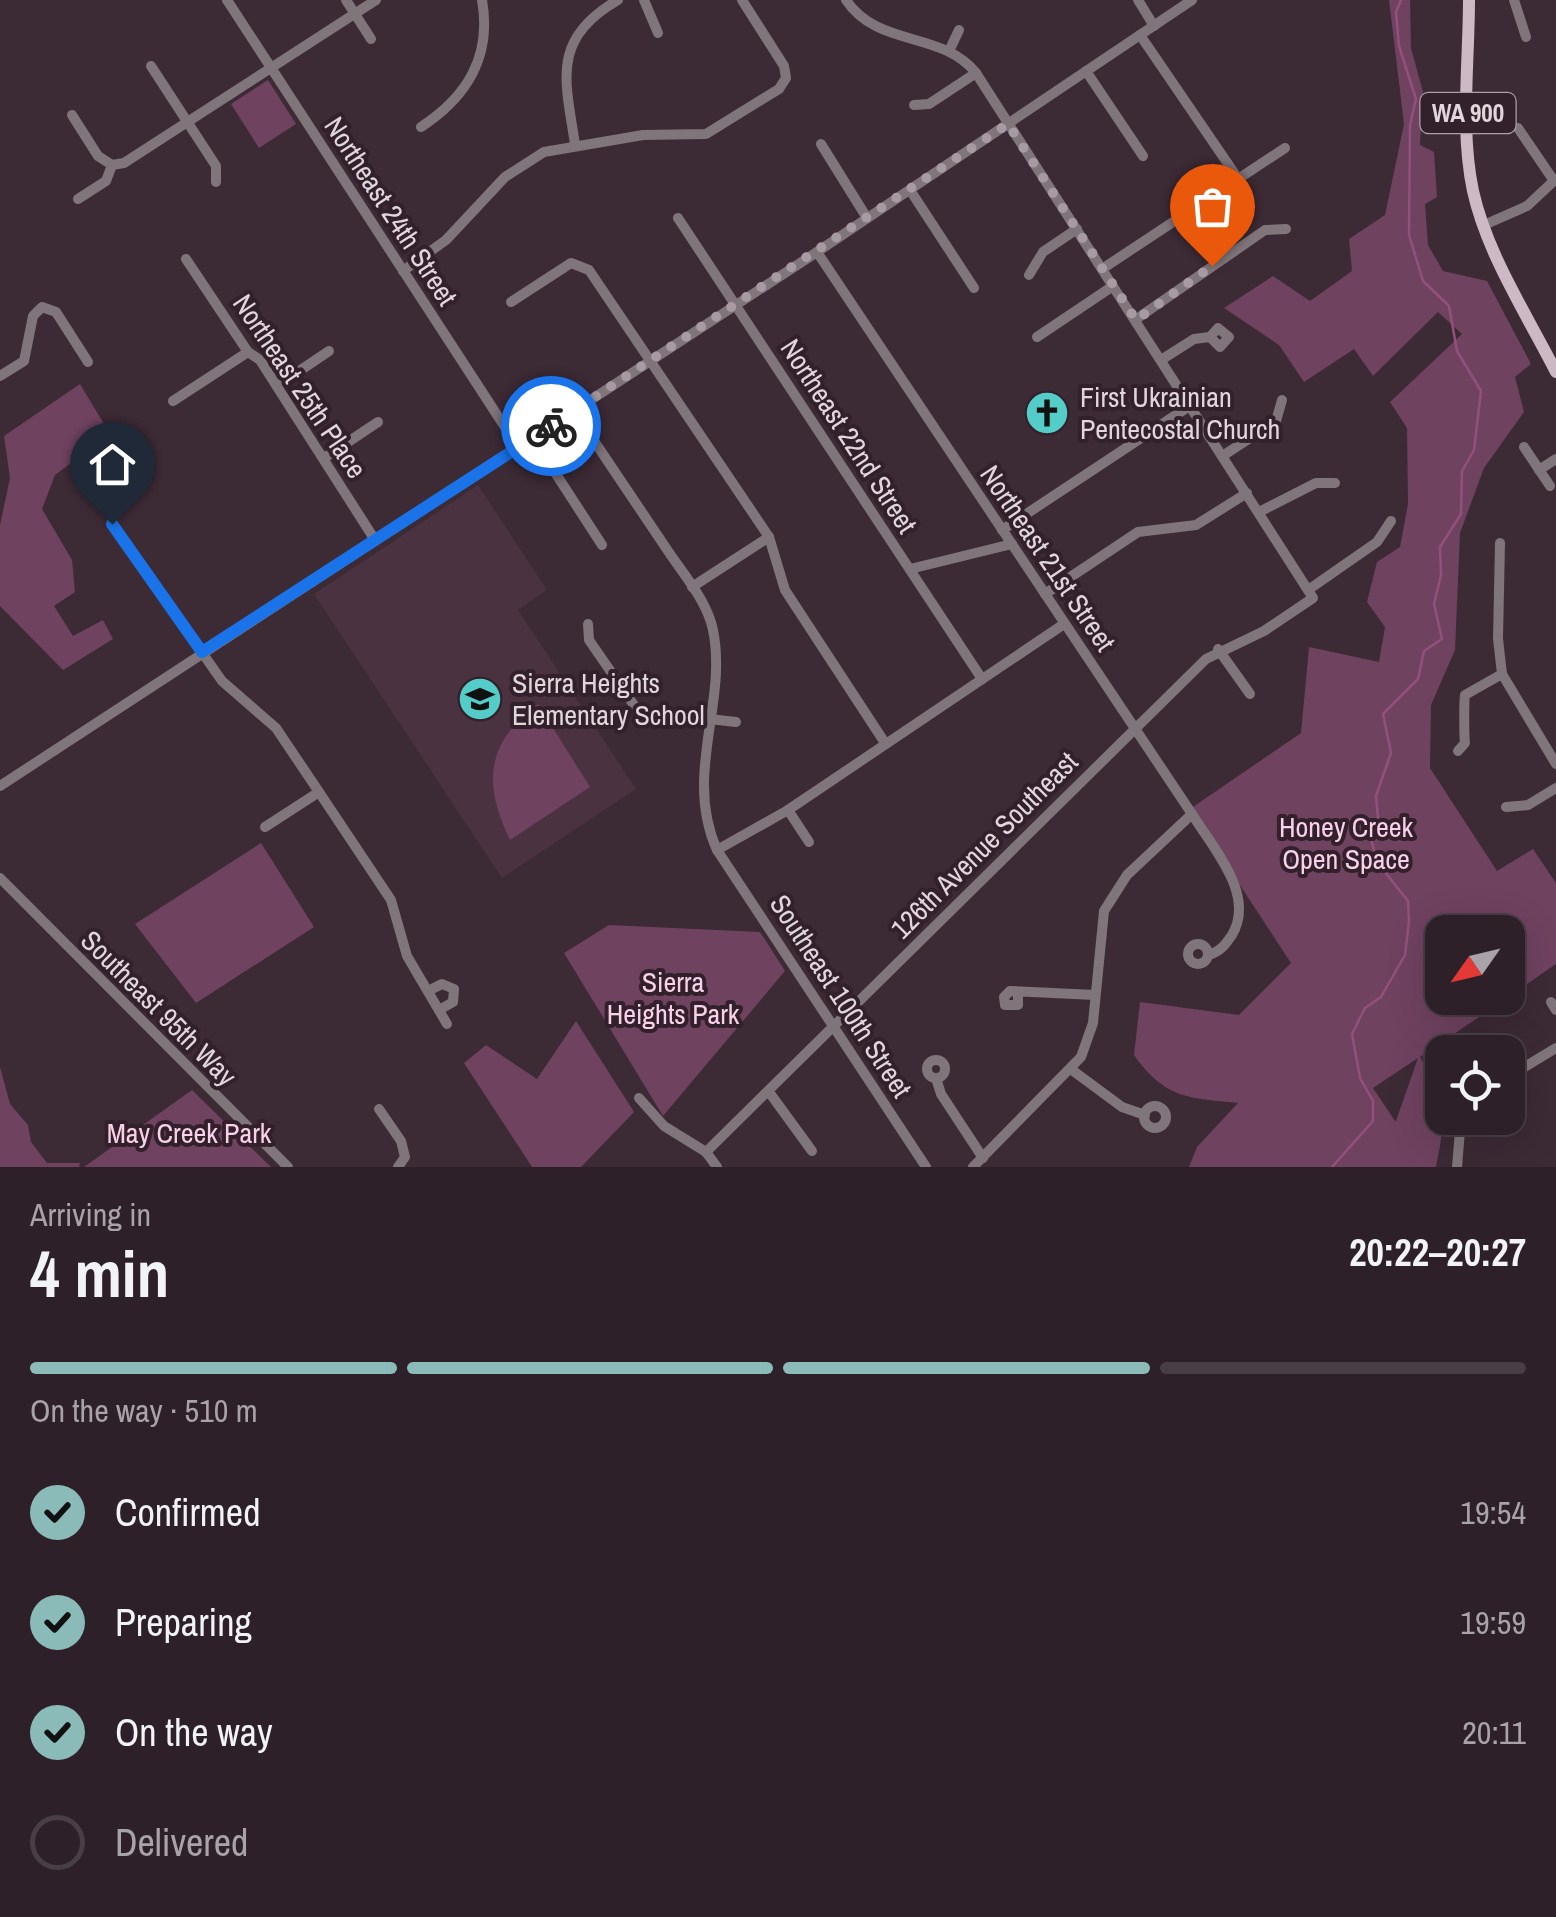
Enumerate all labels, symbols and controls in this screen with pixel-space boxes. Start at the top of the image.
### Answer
road number: WA 900 [1420,93,1516,133]
street label: Northeast 24th Street [316,109,466,313]
pin [1170,164,1255,267]
icon: bag [1185,179,1240,234]
street label: Northeast 25th Place [224,286,376,486]
street label: Northeast 22nd Street [772,331,926,541]
courier [501,376,601,476]
place label: First Ukrainian Pentecostal Church [1080,378,1280,448]
church icon: First Ukrainian Pentecostal Church [1024,390,1070,436]
icon: bike [524,399,579,454]
pin [70,422,155,525]
icon: home [85,437,140,492]
street label: Northeast 21st Street [972,457,1124,659]
place label: Sierra Heights Elementary School [512,664,705,734]
school or university icon: Sierra Heights Elementary School [457,676,503,722]
street label: 126th Avenue Southeast [882,743,1086,947]
park label: Honey Creek Open Space [1279,808,1414,878]
street label: Southeast 100th Street [761,887,921,1105]
north arrow [1425,915,1525,1015]
map controls [1425,915,1525,1135]
street label: Southeast 95th Way [73,922,246,1095]
park label: Sierra Heights Park [607,963,740,1033]
button: locate [1425,1035,1525,1135]
park label: May Creek Park [107,1114,272,1152]
text: Arriving in [30,1193,151,1236]
text: 20:22–20:27 [1349,1227,1526,1278]
text: 4 min [30,1230,169,1317]
text: On the way · 510 m [30,1389,258,1432]
icon: check [30,1485,85,1540]
text: Confirmed [115,1487,260,1538]
text: 19:54 [1460,1491,1526,1534]
icon: check [30,1595,85,1650]
text: Preparing [115,1597,252,1648]
text: 19:59 [1460,1601,1526,1644]
icon: check [30,1705,85,1760]
text: On the way [115,1707,273,1758]
text: 20:11 [1462,1711,1526,1754]
text: Delivered [115,1817,248,1868]

